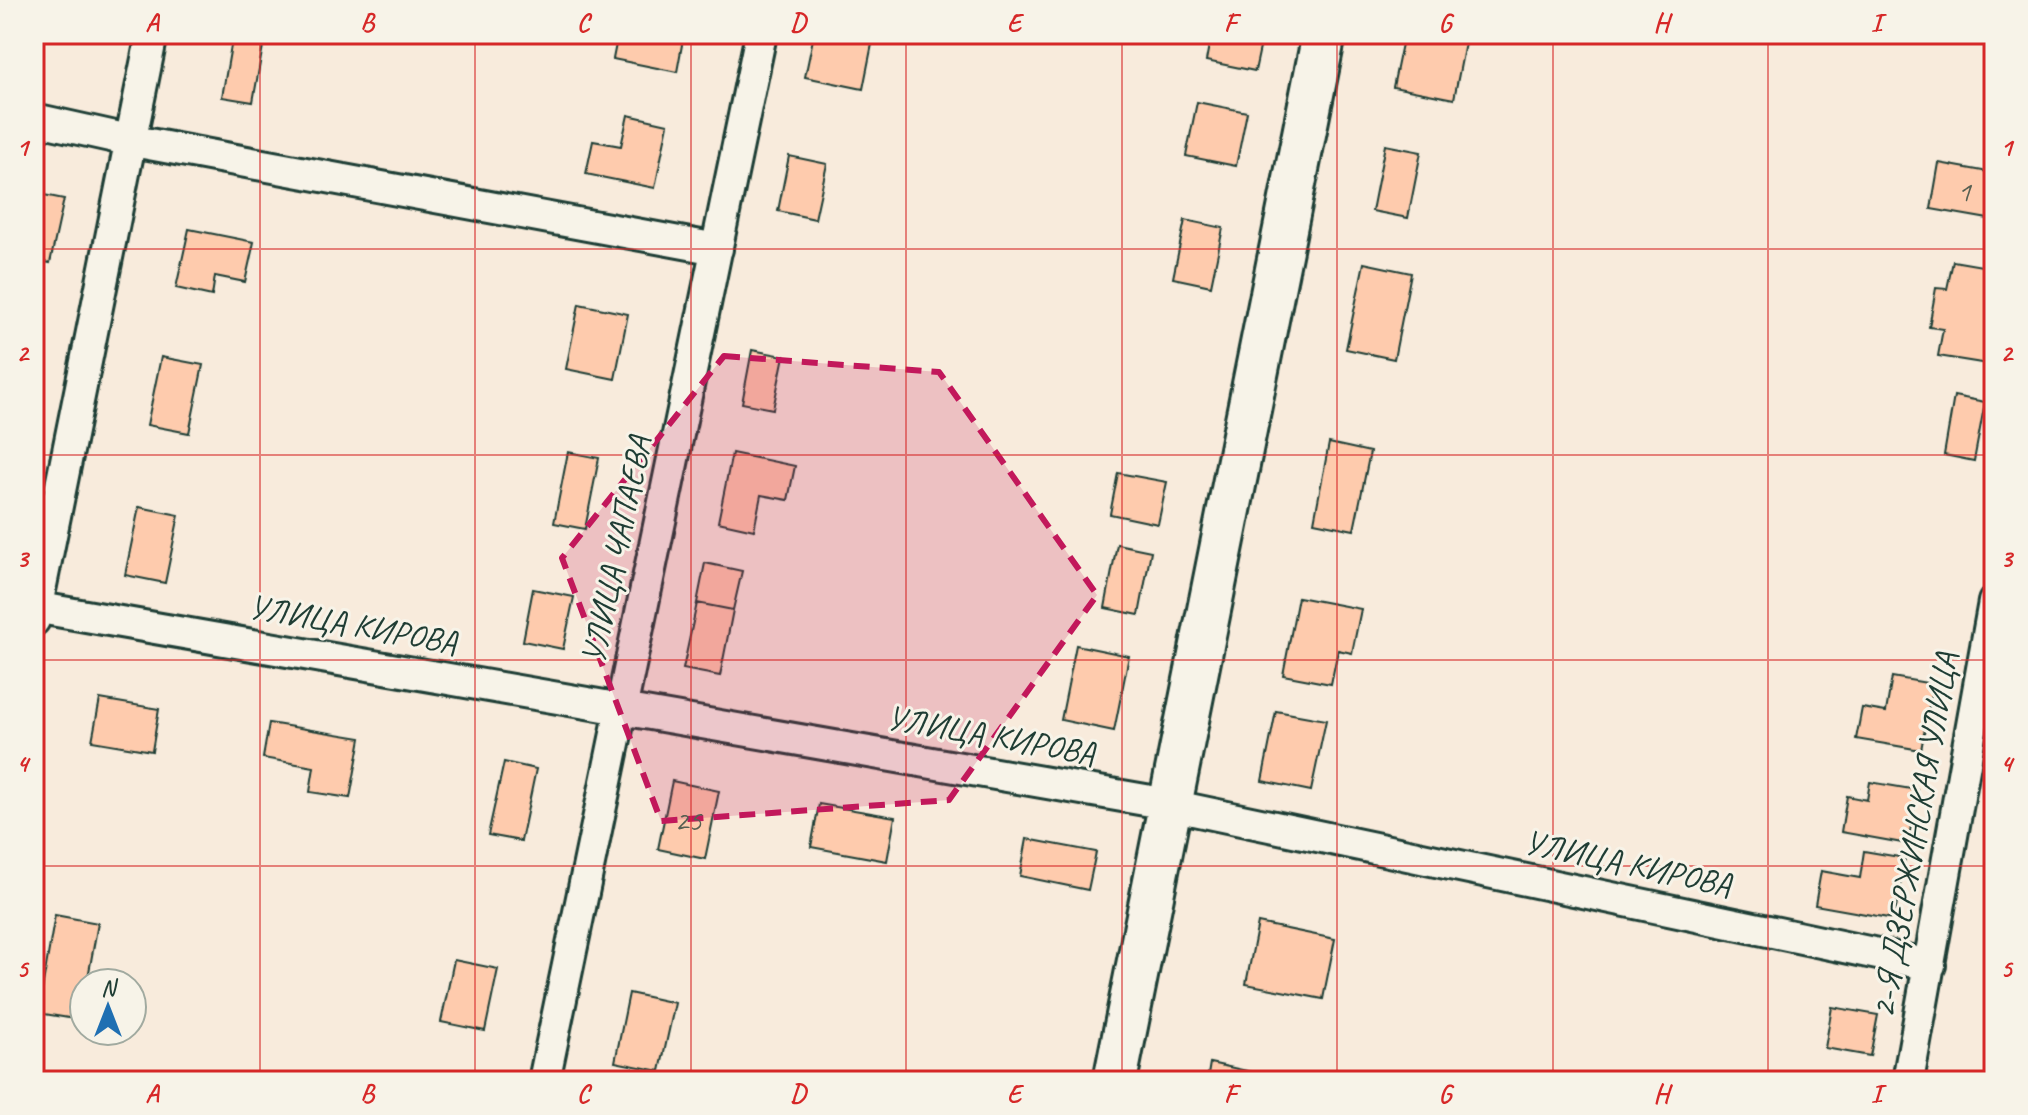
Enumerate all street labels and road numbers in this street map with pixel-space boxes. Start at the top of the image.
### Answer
street label: УЛИЦА ЧАПАЕВА [571,431,661,667]
street label: УЛИЦА КИРОВА [246,585,461,664]
street label: 2-Я ДЗЕРЖИНСКАЯ УЛИЦА [1861,648,1967,1021]
street label: УЛИЦА КИРОВА [884,696,1099,775]
street label: УЛИЦА КИРОВА [1521,820,1736,906]

